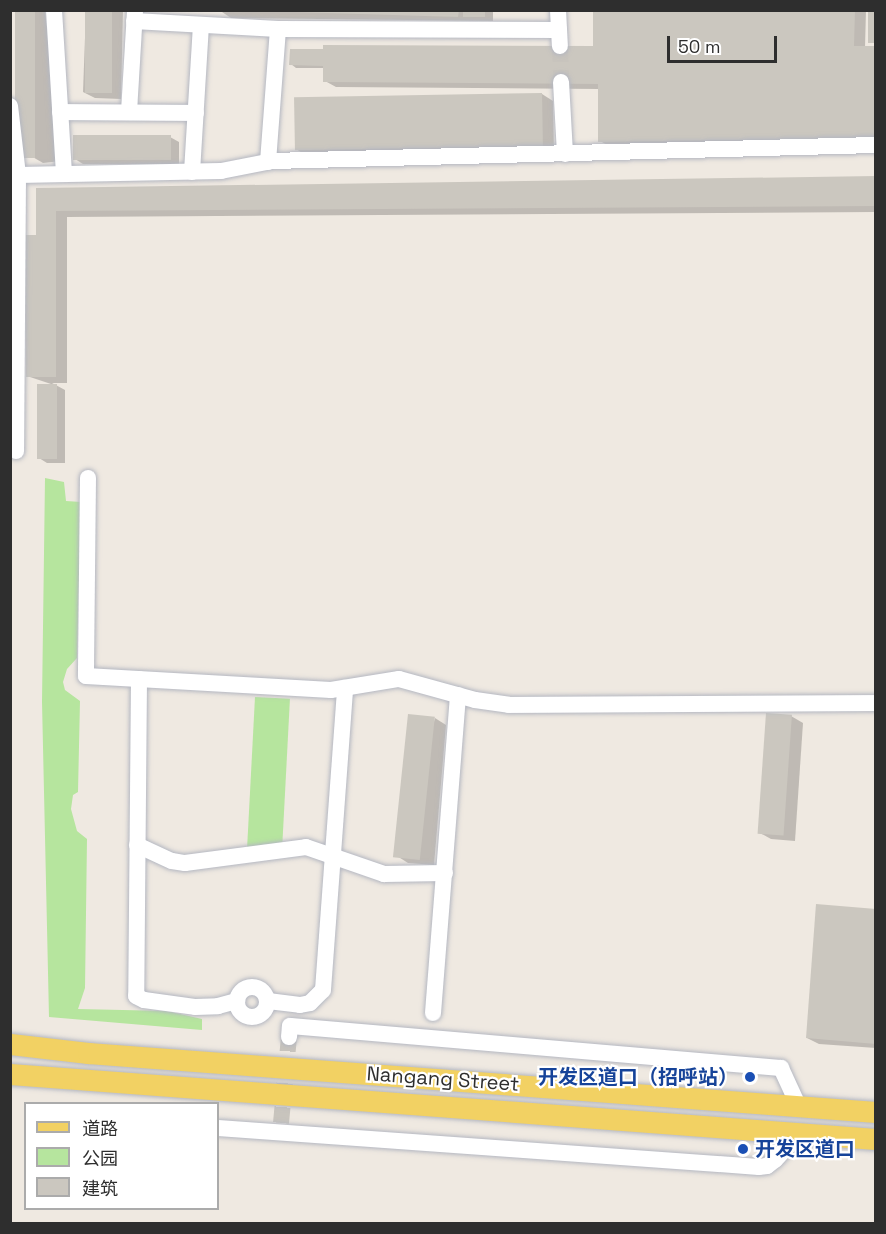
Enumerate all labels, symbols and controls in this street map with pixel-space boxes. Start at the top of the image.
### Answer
scale bar [670,24,780,62]
text: 50 m [678,35,720,58]
street label: Nangang Street [366,1062,520,1096]
place label: 开发区道口（招呼站） [538,1065,738,1089]
marker: 开发区道口（招呼站） [743,1070,757,1084]
legend [24,1102,219,1210]
text: 道路 [82,1117,118,1140]
place label: 开发区道口 [755,1137,855,1161]
marker: 开发区道口 [736,1142,750,1156]
text: 公园 [82,1147,118,1170]
text: 建筑 [82,1177,118,1200]

